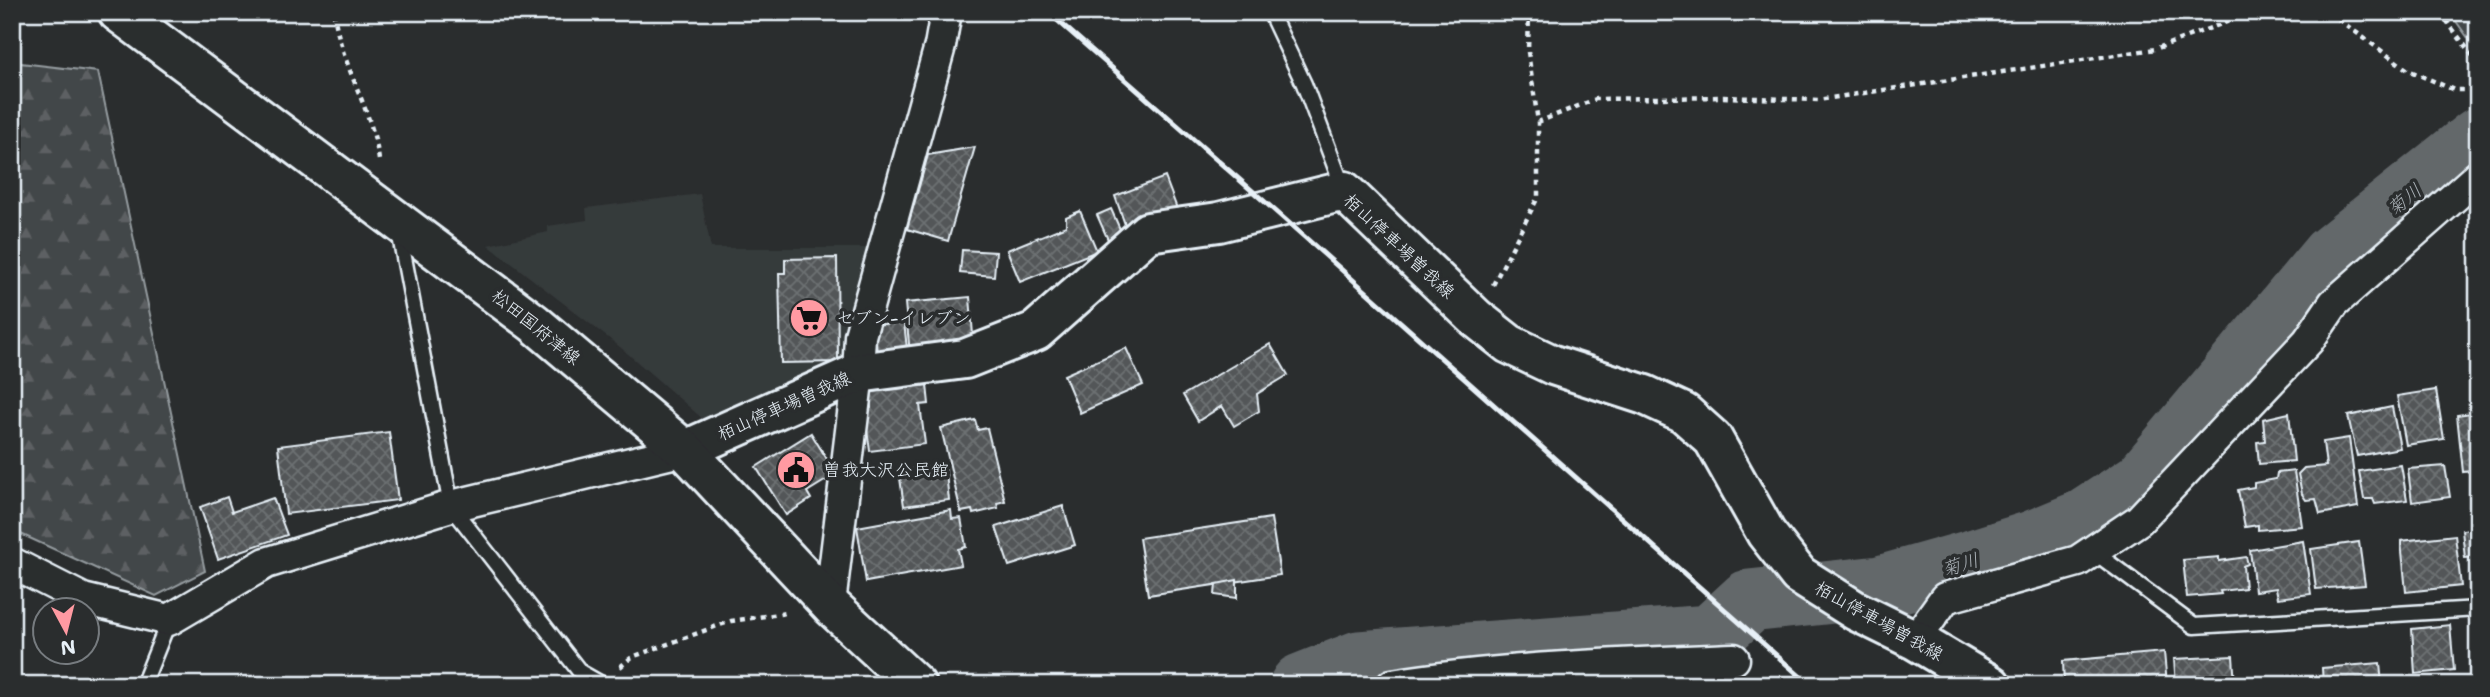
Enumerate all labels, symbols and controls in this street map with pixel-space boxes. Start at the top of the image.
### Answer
water label: 菊川 [2382,178,2427,221]
street label: 栢山停車場曽我線 [1338,188,1460,304]
street label: 松田国府津線 [486,284,586,370]
supermarket icon: セブン-イレブン [788,297,830,339]
place label: セブン-イレブン [836,306,971,330]
street label: 栢山停車場曽我線 [713,366,855,446]
public building icon: 曽我大沢公民館 [775,449,817,491]
place label: 曽我大沢公民館 [823,458,949,482]
water label: 菊川 [1938,547,1982,582]
street label: 栢山停車場曽我線 [1810,576,1948,666]
north arrow [32,596,102,666]
text: N [59,634,77,661]

